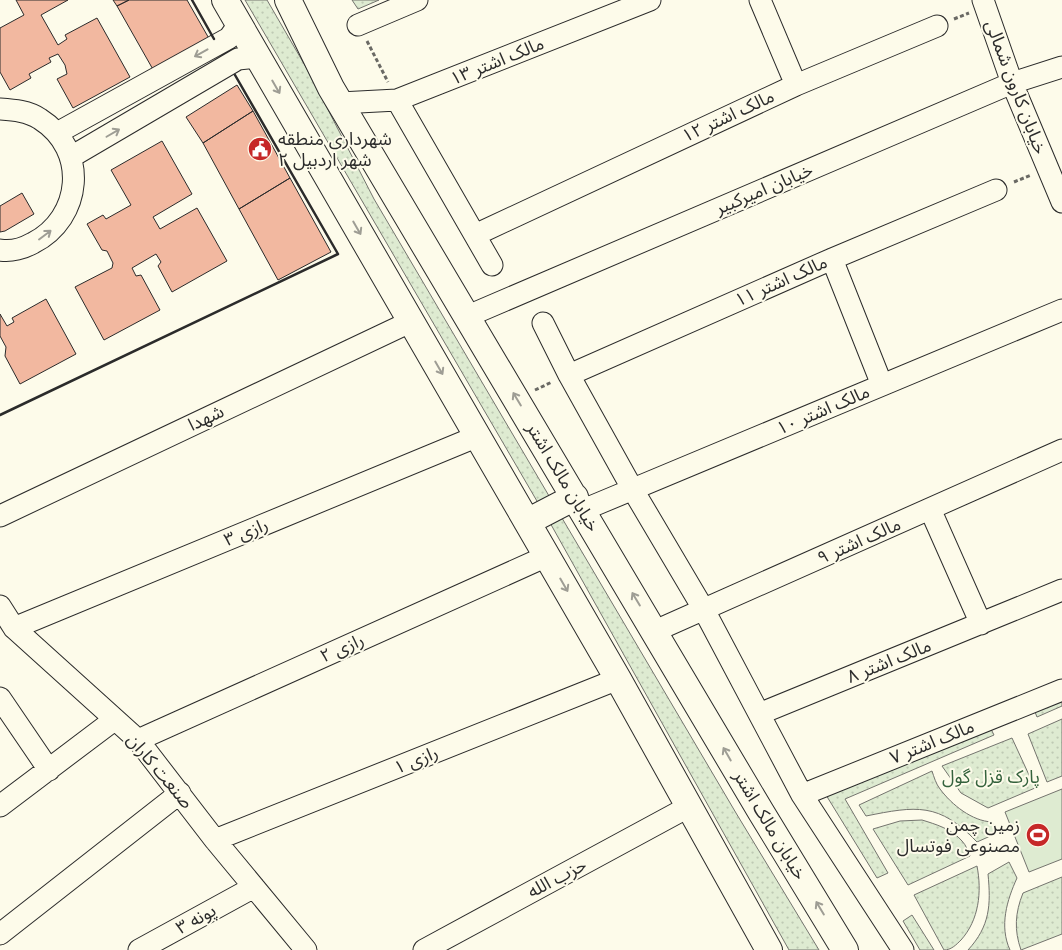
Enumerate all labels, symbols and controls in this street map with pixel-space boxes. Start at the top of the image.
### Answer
street label: خیابان کارون شمالی [980,17,1052,157]
street label: مالک اشتر ۱۳ [447,32,547,90]
one-way arrow [194,49,209,59]
one-way arrow [271,80,281,94]
street label: مالک اشتر ۱۲ [678,85,778,147]
one-way arrow [105,127,119,137]
place label: شهرداری منطقه ۲ شهر اردبیل [278,128,392,171]
public building icon: شهرداری منطقه ۲ شهر اردبیل [247,136,273,162]
street label: خیابان امیرکبیر [711,159,816,220]
one-way arrow [353,220,363,234]
one-way arrow [38,230,51,241]
street label: مالک اشتر ۱۱ [731,251,831,311]
one-way arrow [434,361,444,376]
street label: مالک اشتر ۱۰ [773,380,873,440]
one-way arrow [511,393,521,407]
street label: شهدا [185,400,227,436]
street label: خیابان مالک اشتر [521,418,604,536]
street label: رازی ۳ [221,513,271,551]
street label: مالک اشتر ۹ [814,513,904,569]
one-way arrow [559,578,569,592]
one-way arrow [630,592,640,606]
street label: رازی ۲ [317,629,367,667]
street label: مالک اشتر ۸ [844,634,934,688]
street label: مالک اشتر ۷ [887,715,977,769]
street label: صنعت کاران [122,729,198,813]
street label: رازی ۱ [391,741,441,779]
one-way arrow [722,747,732,761]
street label: خیابان مالک اشتر [728,766,811,884]
park label: پارک قزل گول [942,766,1040,788]
place label: زمین چمن مصنوعی فوتسال [897,814,1020,857]
sports icon: زمین چمن مصنوعی فوتسال [1025,822,1051,848]
street label: حزب الله [524,853,590,903]
street label: پونه ۳ [172,899,220,939]
one-way arrow [814,902,824,916]

